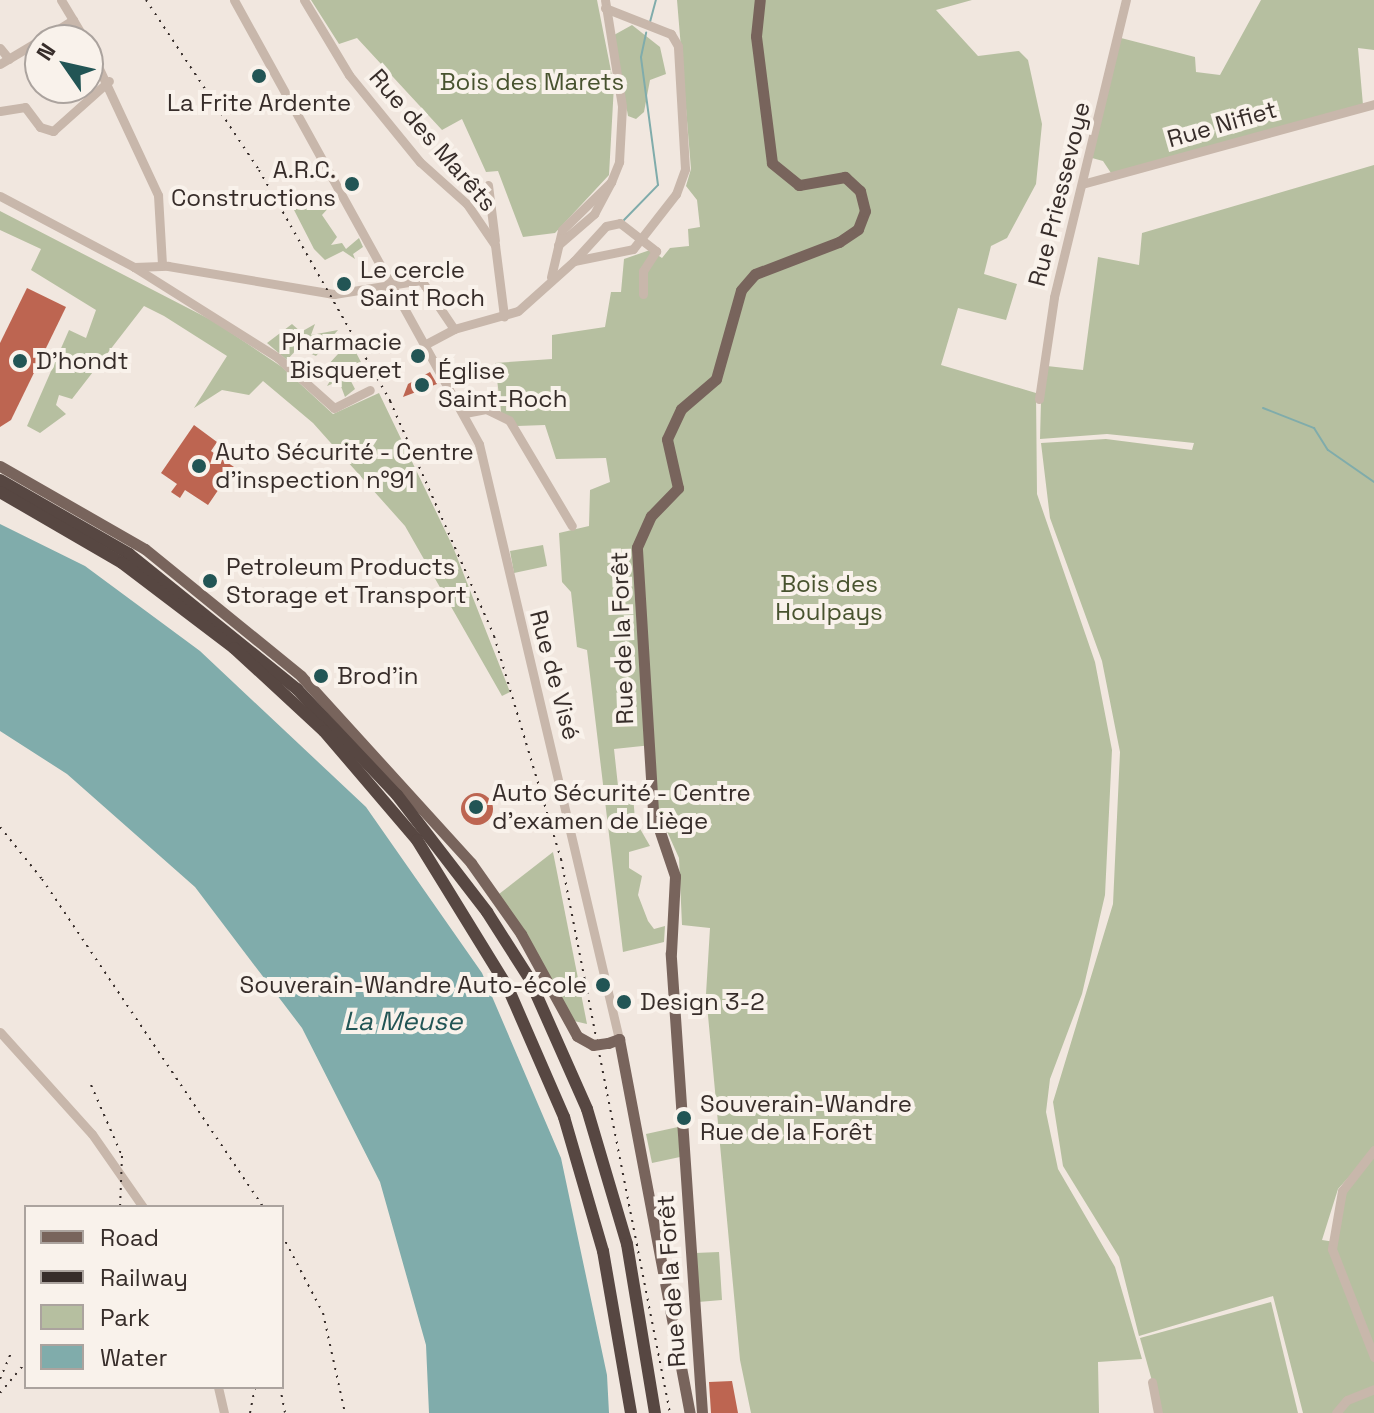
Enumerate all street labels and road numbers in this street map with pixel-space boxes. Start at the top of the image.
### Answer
street label: Rue des Marêts [363,63,503,217]
street label: Rue Nifiet [1164,95,1280,153]
street label: Rue Priessevoye [1022,99,1096,289]
street label: Rue de la Forêt [605,551,639,725]
street label: Rue de Visé [524,607,586,743]
street label: Rue de la Forêt [651,1194,691,1368]

